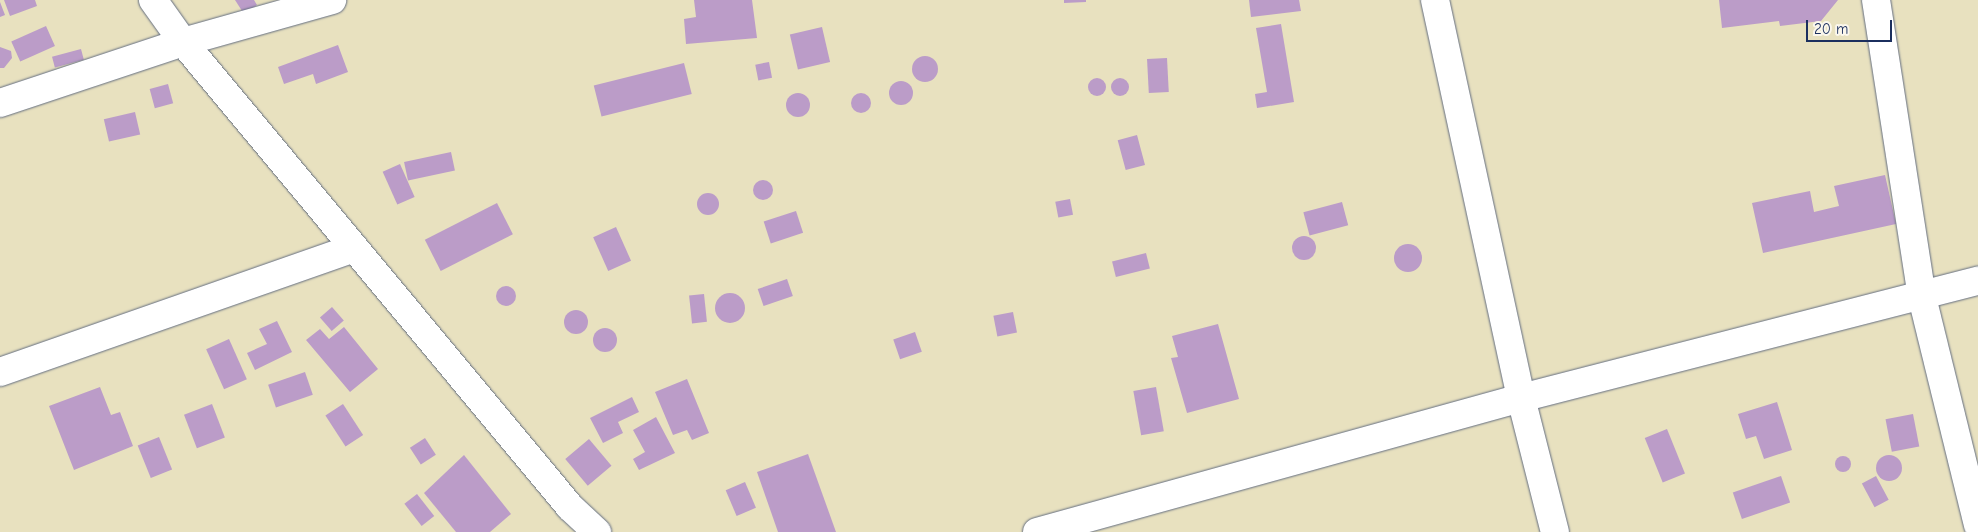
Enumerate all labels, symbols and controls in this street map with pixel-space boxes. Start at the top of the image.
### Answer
scale bar [1808,10,1894,42]
text: 20 m [1814,20,1848,38]

